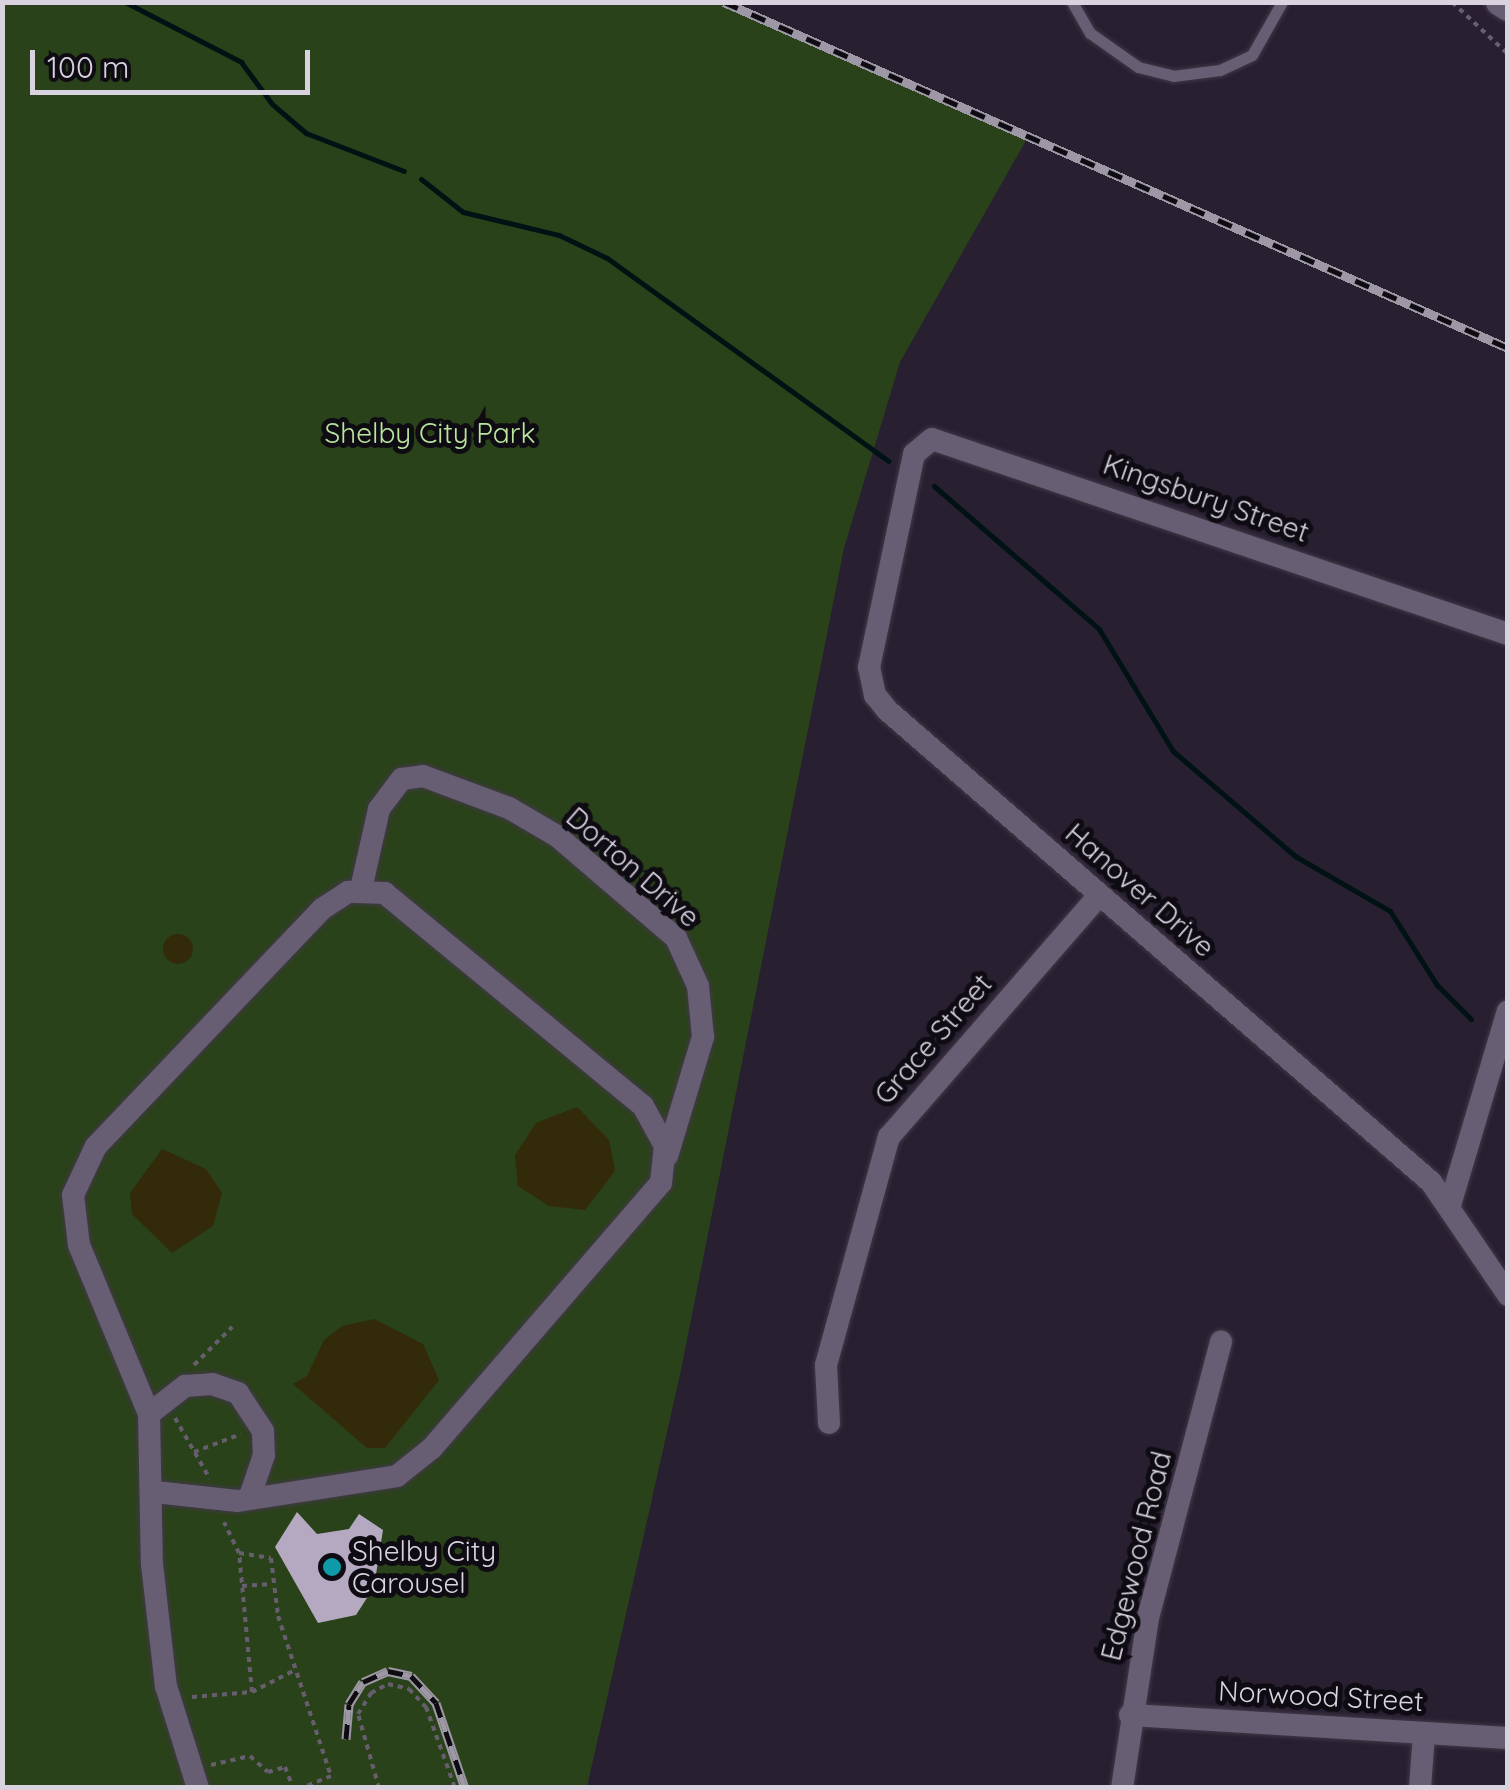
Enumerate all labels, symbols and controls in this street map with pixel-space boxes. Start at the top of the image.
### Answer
scale bar [35,30,315,92]
text: 100 m [47,48,129,86]
park label: Shelby City Park [324,416,536,450]
street label: Kingsbury Street [1099,447,1313,549]
street label: Dorton Drive [560,800,706,934]
street label: Hanover Drive [1059,816,1221,964]
street label: Grace Street [867,967,999,1111]
street label: Edgewood Road [1094,1448,1178,1664]
place label: Shelby City Carousel [352,1534,496,1600]
marker: Shelby City Carousel [321,1556,343,1578]
street label: Norwood Street [1218,1674,1424,1718]

